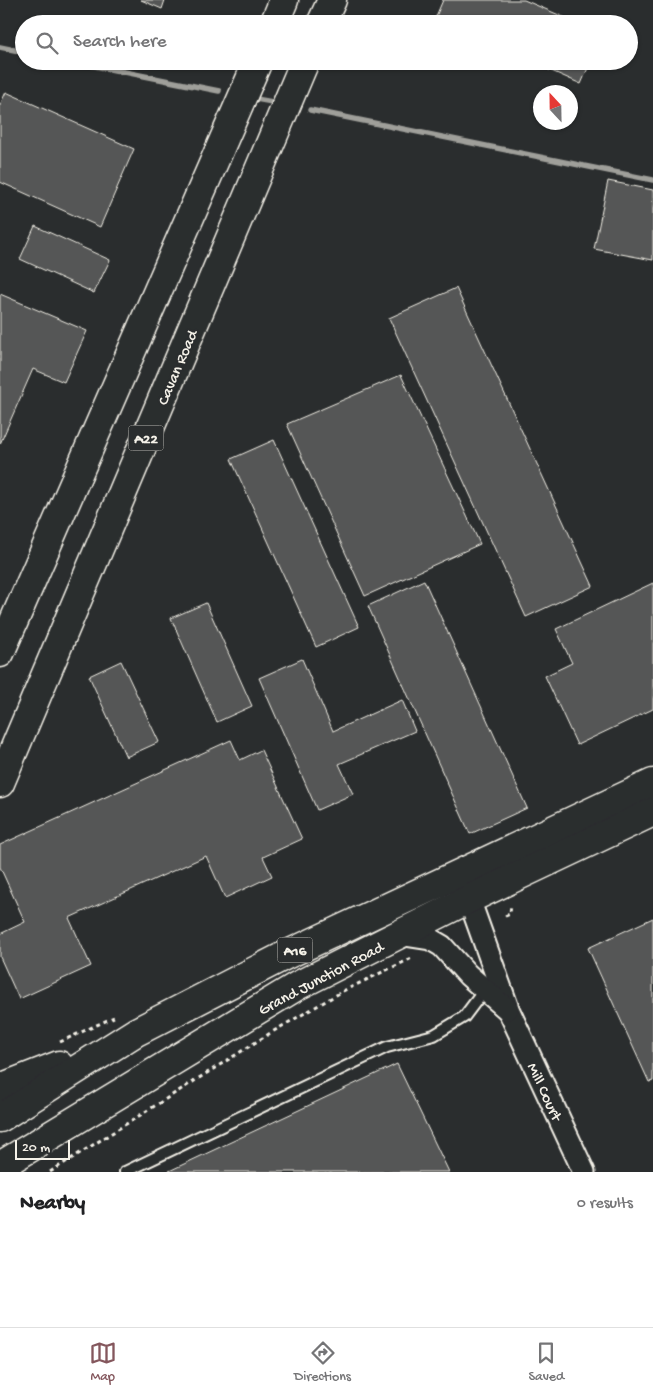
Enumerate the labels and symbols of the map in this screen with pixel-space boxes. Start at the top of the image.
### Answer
north arrow [533,85,578,130]
street label: Cavan Road [155,326,204,409]
road number: A22 [128,426,164,450]
street label: Grand Junction Road [256,938,389,1021]
road number: A16 [278,938,312,962]
street label: Mill Court [521,1060,565,1126]
scale bar [15,1137,70,1160]

